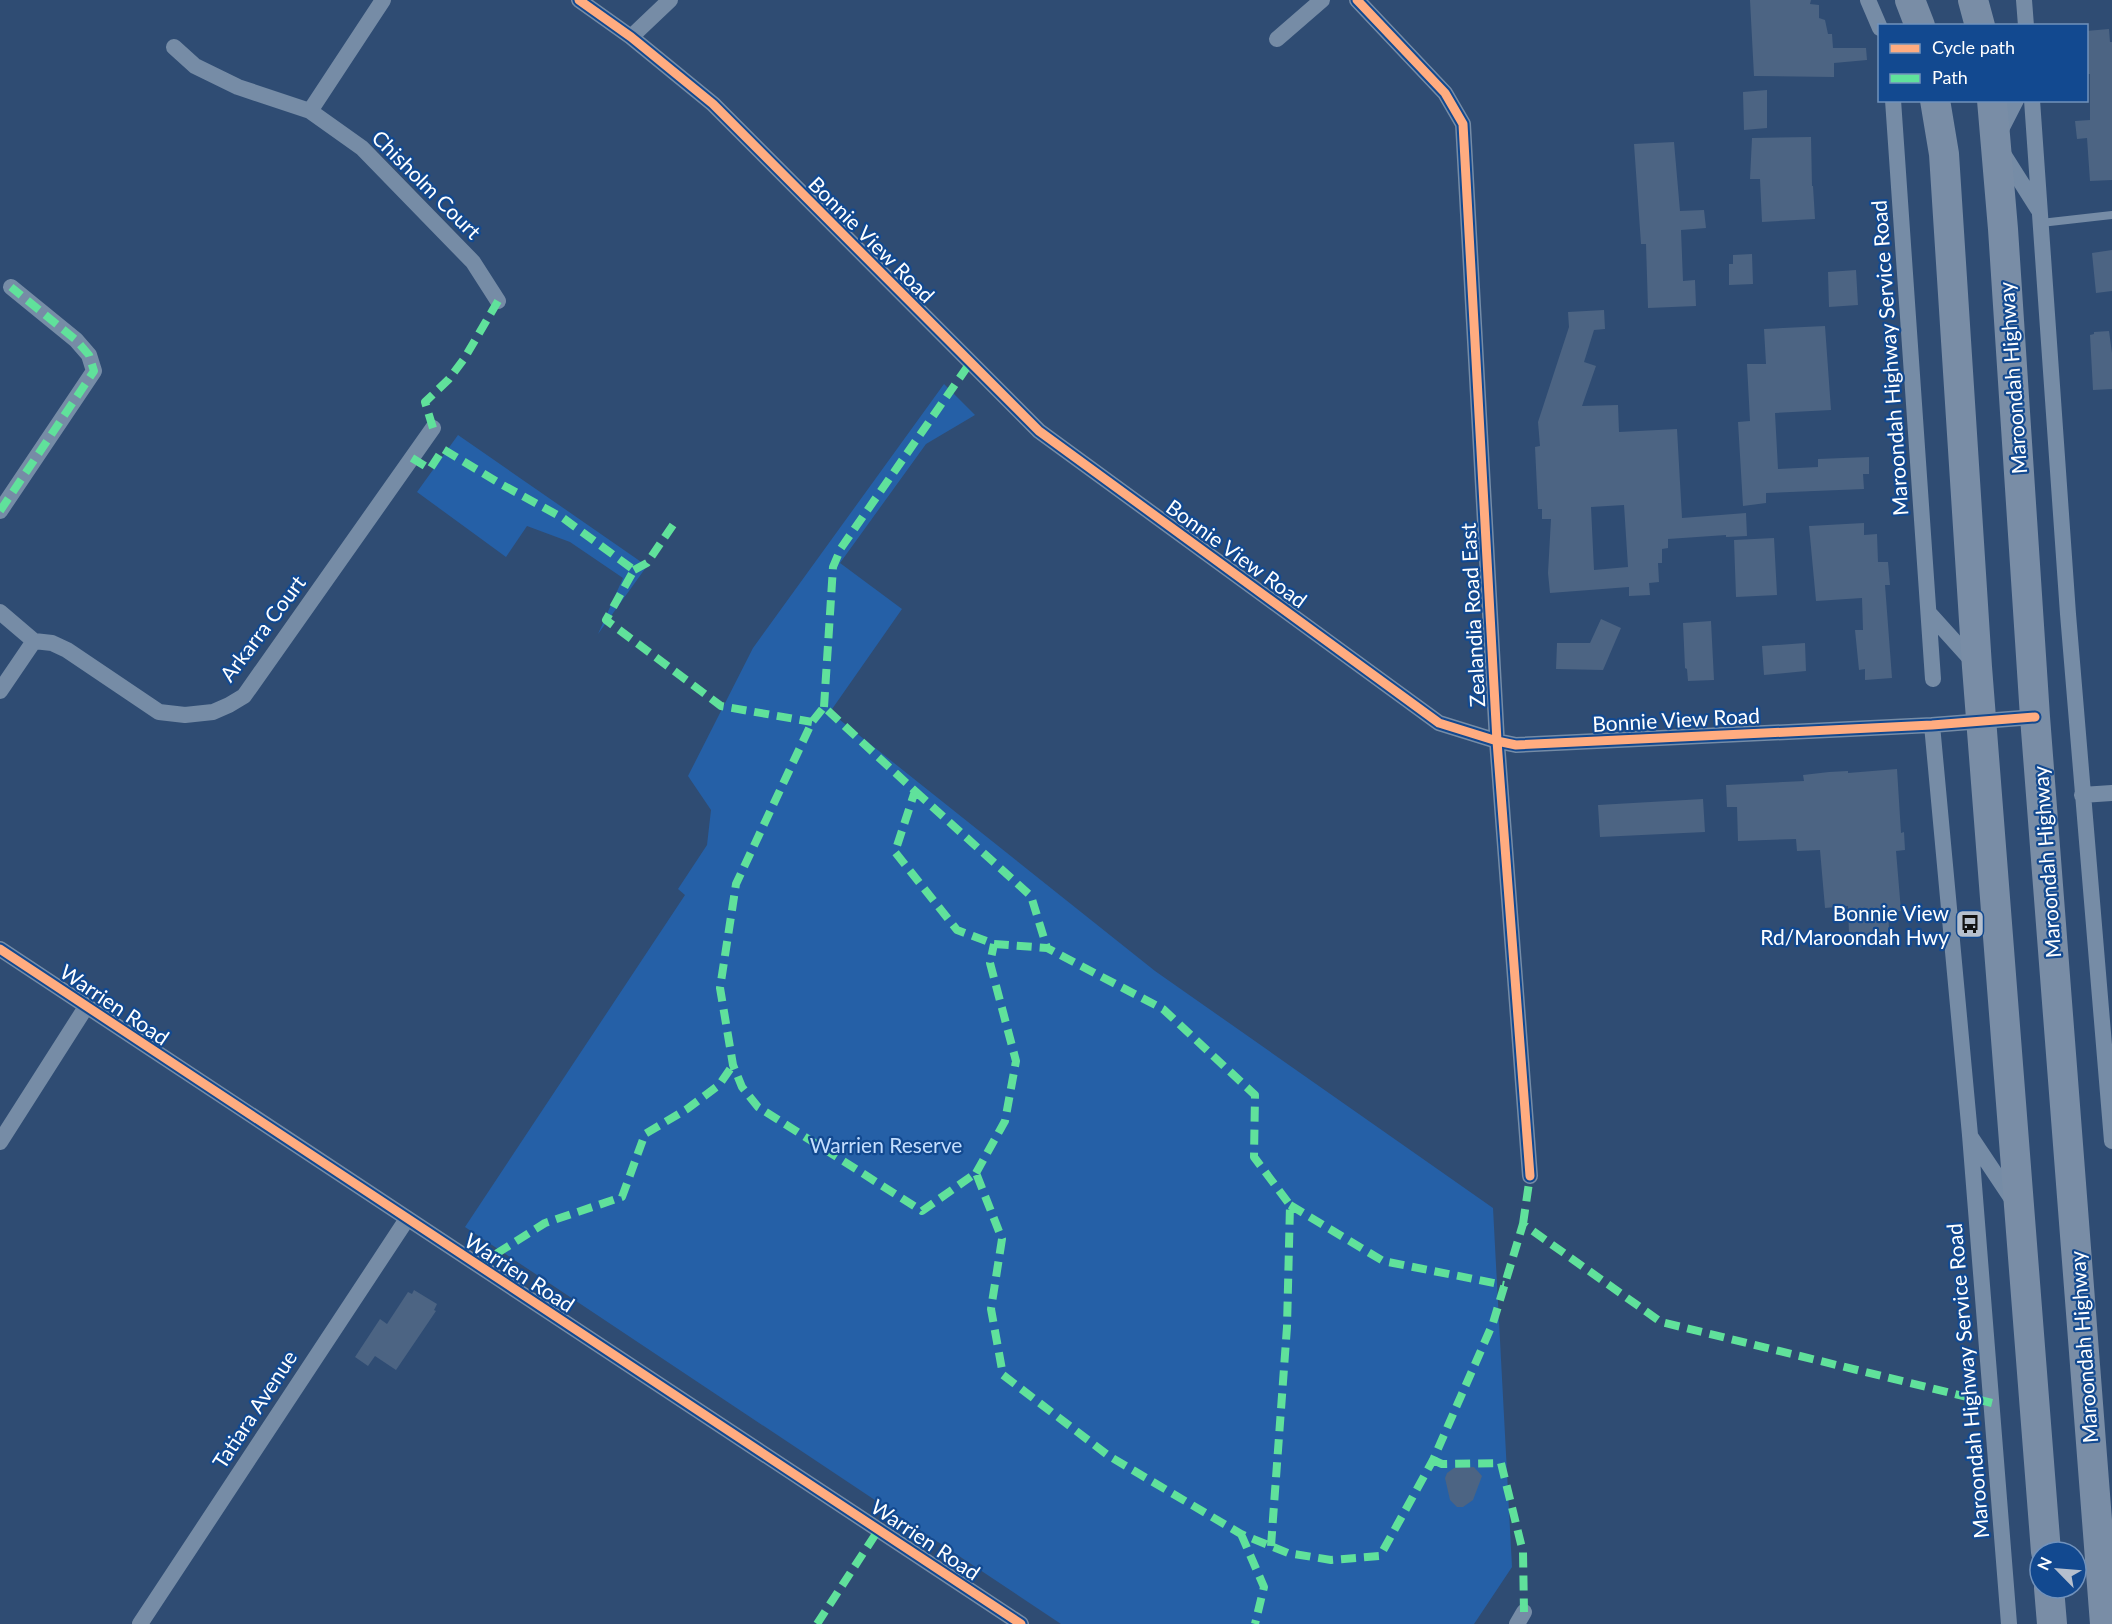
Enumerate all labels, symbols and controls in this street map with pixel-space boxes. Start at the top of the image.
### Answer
legend [1878,24,2088,102]
text: Cycle path [1932,36,2015,58]
text: Path [1932,66,1968,88]
street label: Chisholm Court [367,124,487,244]
street label: Bonnie View Road [804,171,940,307]
street label: Maroondah Highway Service Road [1866,199,1912,517]
street label: Maroondah Highway [1993,281,2031,475]
street label: Bonnie View Road [1162,494,1312,612]
street label: Zealandia Road East [1455,522,1489,708]
street label: Arkarra Court [214,570,310,686]
street label: Bonnie View Road [1592,702,1760,736]
street label: Maroondah Highway [2027,765,2065,959]
place label: Bonnie View Rd/Maroondah Hwy [1760,900,1949,949]
bus stop icon: Bonnie View Rd/Maroondah Hwy [1954,908,1986,940]
street label: Warrien Road [56,958,174,1050]
park label: Warrien Reserve [810,1132,962,1157]
street label: Maroondah Highway Service Road [1941,1222,1993,1540]
street label: Warrien Road [460,1227,580,1317]
street label: Maroondah Highway [2064,1250,2102,1444]
street label: Tatiara Avenue [207,1345,301,1473]
street label: Warrien Road [867,1493,985,1585]
north arrow [2028,1540,2088,1600]
text: N [2033,1554,2055,1573]

